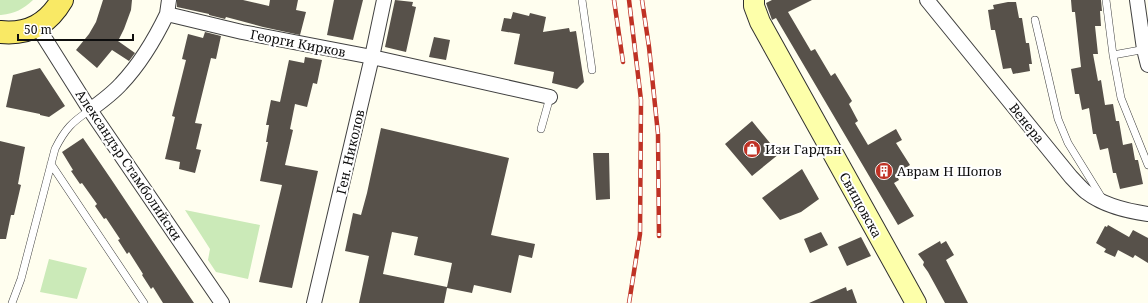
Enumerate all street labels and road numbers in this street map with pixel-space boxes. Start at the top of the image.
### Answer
street label: Георги Кирков [249,25,347,61]
street label: Александър Стамболийски [72,86,186,244]
street label: Венера [1005,99,1049,147]
street label: Ген. Николов [331,108,369,196]
street label: Свищовска [836,169,886,241]

